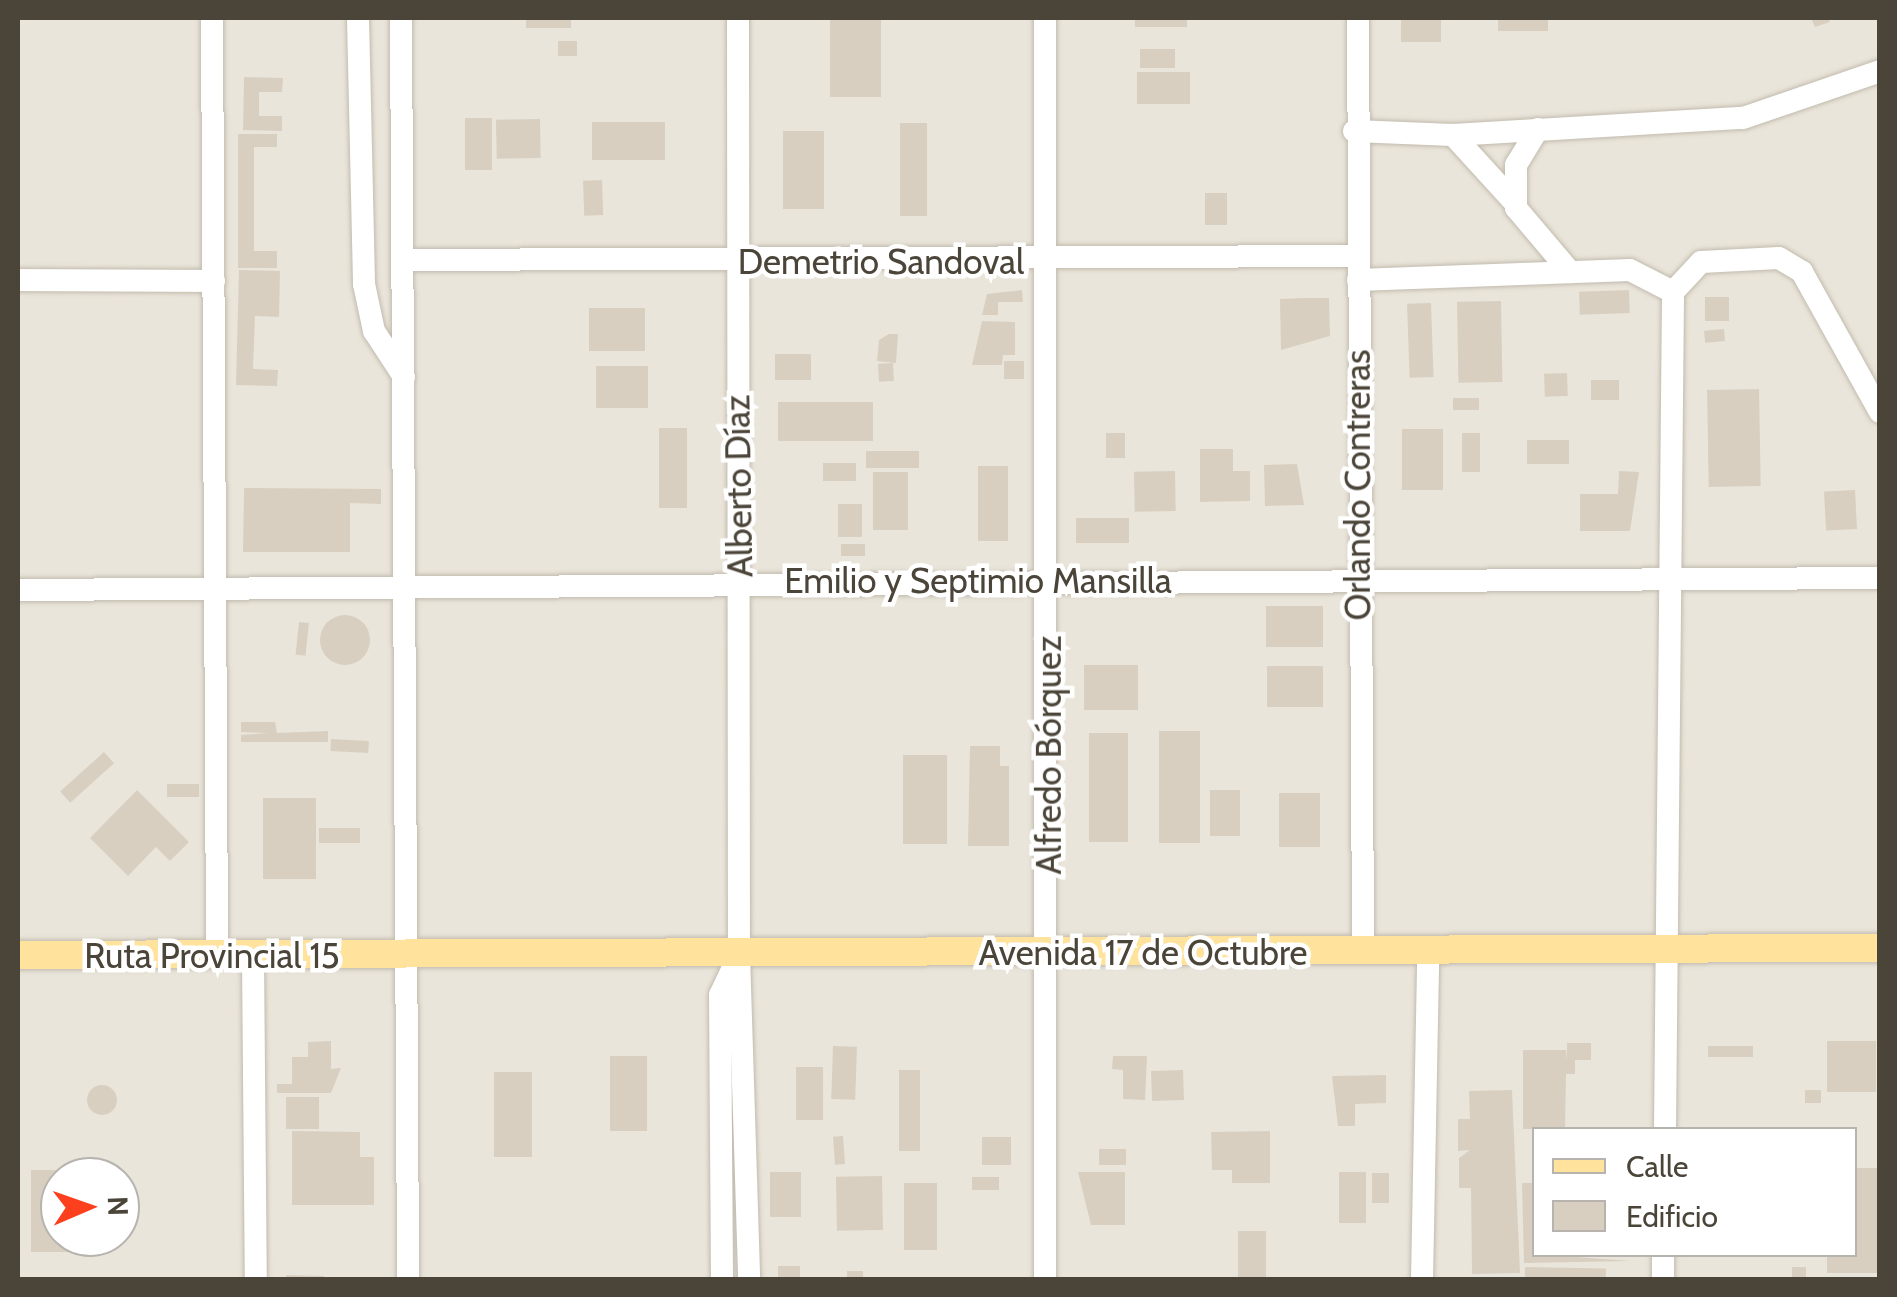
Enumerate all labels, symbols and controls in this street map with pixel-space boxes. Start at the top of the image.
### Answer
street label: Demetrio Sandoval [738,241,1024,283]
street label: Orlando Contreras [1337,350,1379,620]
street label: Alberto Díaz [716,394,762,578]
street label: Emilio y Septimio Mansilla [784,560,1172,602]
street label: Alfredo Bórquez [1028,635,1070,875]
street label: Avenida 17 de Octubre [978,932,1308,974]
street label: Ruta Provincial 15 [84,935,340,977]
legend [1532,1127,1857,1257]
text: Calle [1626,1148,1688,1185]
north arrow [40,1157,140,1257]
text: N [101,1196,135,1217]
text: Edificio [1626,1198,1718,1235]

